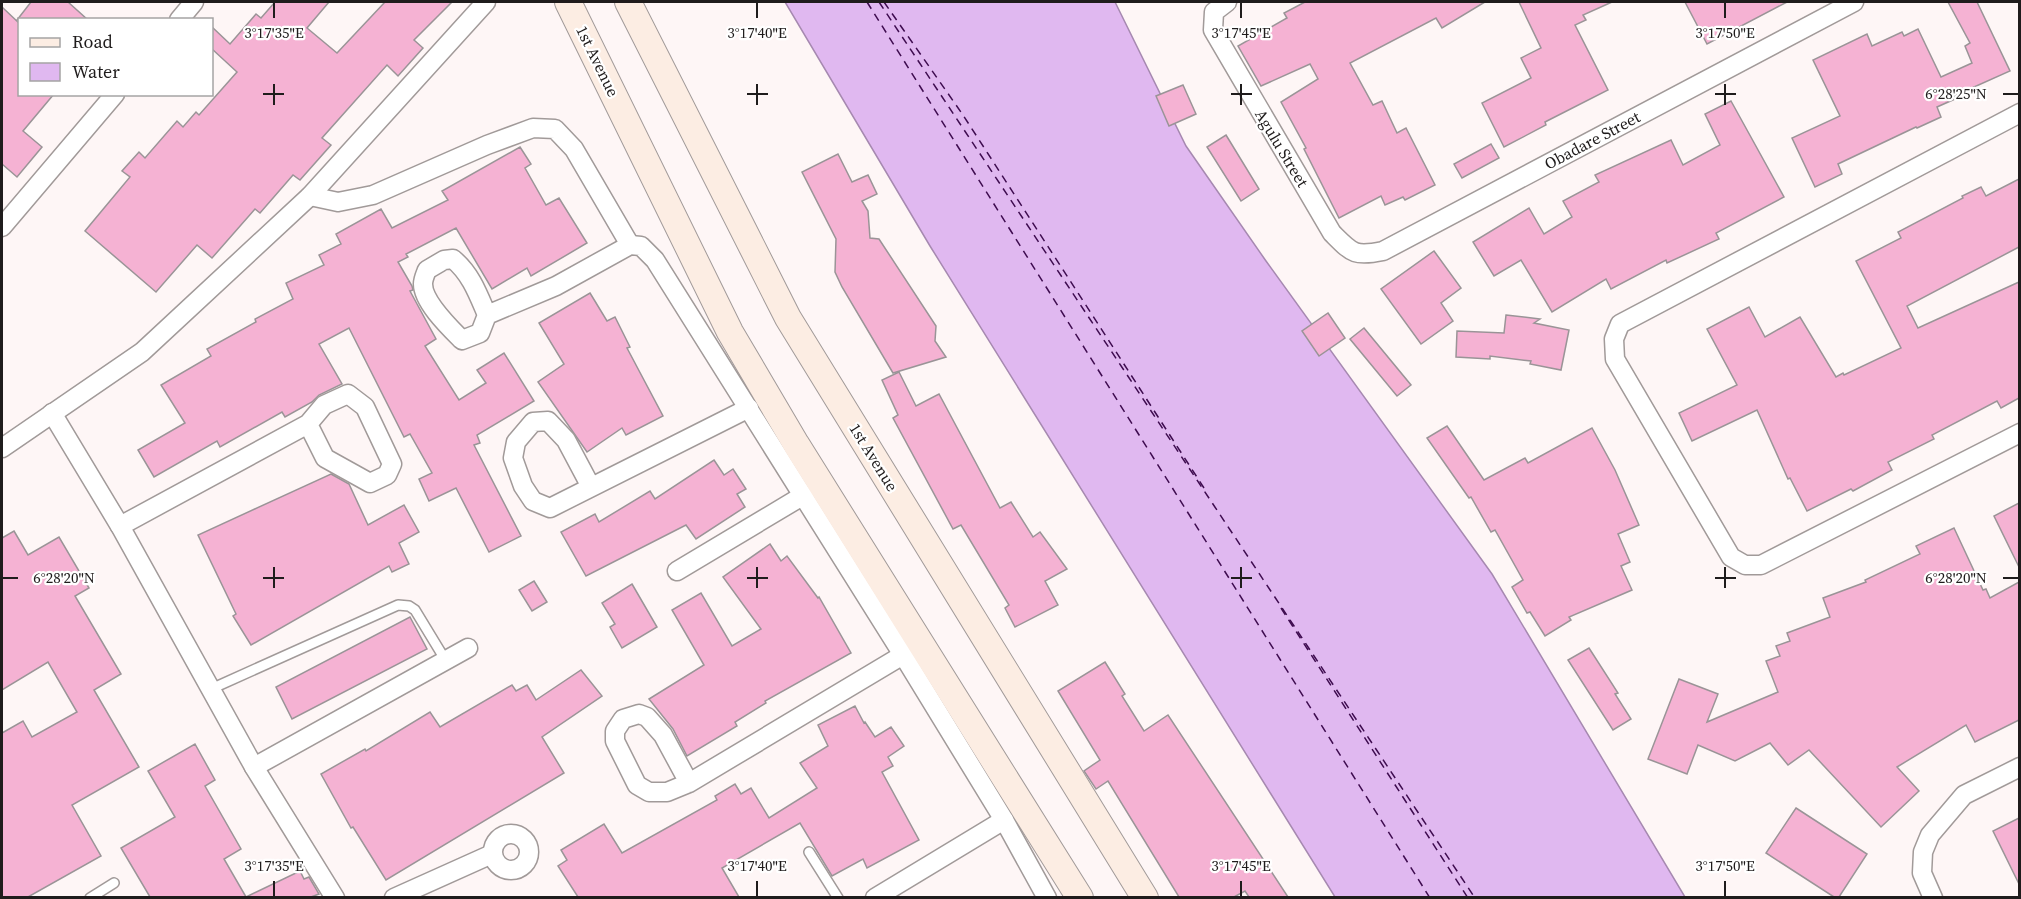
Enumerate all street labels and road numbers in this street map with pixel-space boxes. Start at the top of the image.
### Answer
street label: 1st Avenue [571,22,625,100]
street label: Agulu Street [1250,105,1314,192]
street label: Obadare Street [1540,105,1644,174]
street label: 1st Avenue [844,419,904,495]

